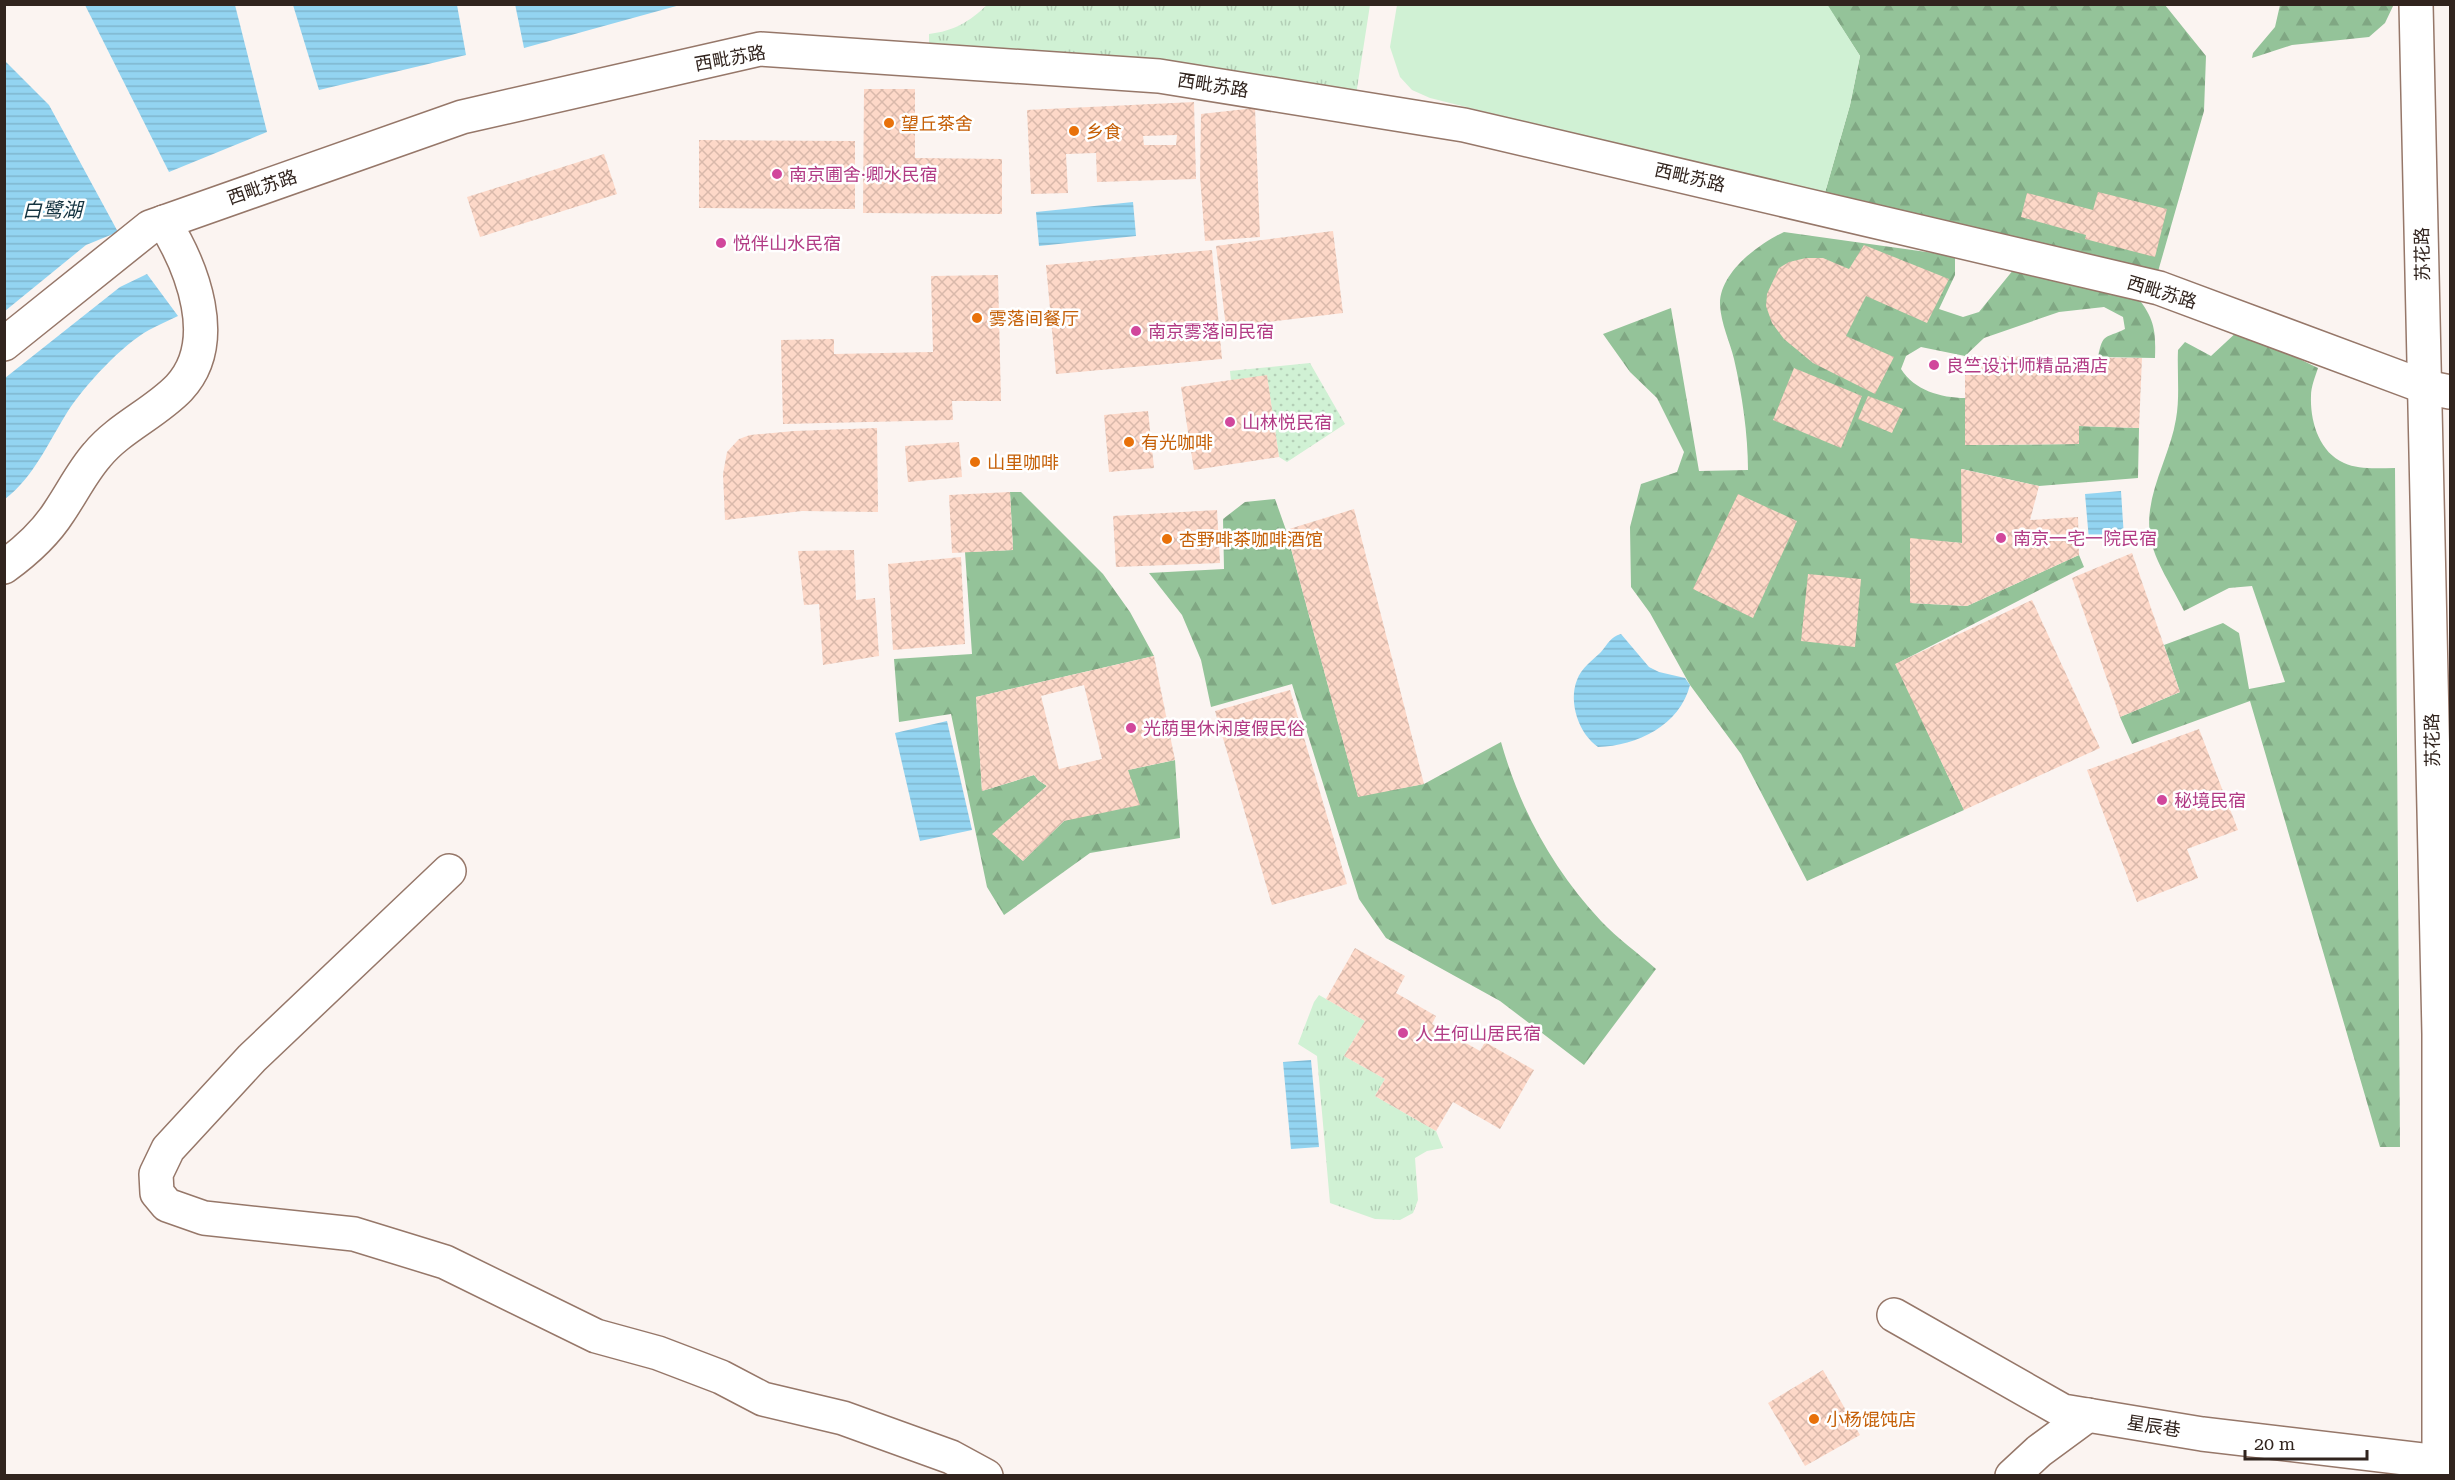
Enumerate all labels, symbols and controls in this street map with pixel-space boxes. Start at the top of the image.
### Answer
street label: 西毗苏路 [693,41,767,75]
street label: 西毗苏路 [1176,69,1250,101]
place label: 望丘茶舍 [901,113,973,134]
marker: 望丘茶舍 [882,116,896,130]
place label: 乡食 [1086,121,1122,142]
marker: 乡食 [1067,124,1081,138]
street label: 西毗苏路 [1653,159,1727,195]
place label: 南京圃舍·卿水民宿 [789,164,938,185]
street label: 西毗苏路 [225,165,299,209]
marker: 南京圃舍·卿水民宿 [770,167,784,181]
water label: 白鹭湖 [22,198,85,222]
street label: 苏花路 [2411,227,2433,281]
place label: 悦伴山水民宿 [733,233,841,254]
marker: 悦伴山水民宿 [714,236,728,250]
street label: 西毗苏路 [2125,271,2199,313]
place label: 雾落间餐厅 [989,308,1079,329]
marker: 雾落间餐厅 [970,311,984,325]
place label: 南京雾落间民宿 [1148,321,1274,342]
marker: 南京雾落间民宿 [1129,324,1143,338]
place label: 良竺设计师精品酒店 [1946,355,2108,376]
marker: 良竺设计师精品酒店 [1927,358,1941,372]
place label: 山林悦民宿 [1242,412,1332,433]
marker: 山林悦民宿 [1223,415,1237,429]
place label: 有光咖啡 [1141,432,1213,453]
marker: 有光咖啡 [1122,435,1136,449]
place label: 山里咖啡 [987,452,1059,473]
marker: 山里咖啡 [968,455,982,469]
place label: 南京一宅一院民宿 [2013,528,2157,549]
place label: 杏野啡茶咖啡酒馆 [1179,529,1323,550]
marker: 南京一宅一院民宿 [1994,531,2008,545]
marker: 杏野啡茶咖啡酒馆 [1160,532,1174,546]
street label: 苏花路 [2421,713,2443,767]
place label: 光荫里休闲度假民俗 [1143,718,1305,739]
marker: 光荫里休闲度假民俗 [1124,721,1138,735]
place label: 秘境民宿 [2174,790,2246,811]
marker: 秘境民宿 [2155,793,2169,807]
place label: 人生何山居民宿 [1415,1023,1541,1044]
marker: 人生何山居民宿 [1396,1026,1410,1040]
place label: 小杨馄饨店 [1826,1409,1916,1430]
street label: 星辰巷 [2126,1411,2182,1441]
marker: 小杨馄饨店 [1807,1412,1821,1426]
scale bar [2245,1423,2366,1461]
text: 20 m [2254,1433,2295,1454]

